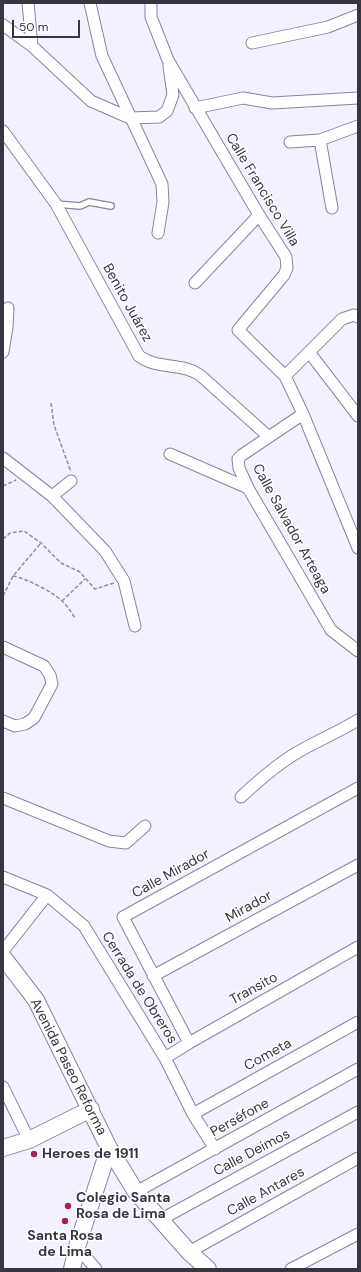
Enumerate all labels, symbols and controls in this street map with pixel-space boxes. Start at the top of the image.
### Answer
scale bar [14,12,82,38]
text: 50 m [19,19,48,35]
street label: Calle Francisco Villa [222,130,302,250]
street label: Benito Juárez [99,261,155,345]
street label: Calle Salvador Arteaga [248,461,334,597]
street label: Calle Mirador [129,846,213,902]
street label: Mirador [223,887,275,927]
street label: Cerrada de Obreros [98,929,180,1047]
street label: Transito [227,969,281,1009]
street label: Avenida Paseo Reforma [26,996,110,1138]
street label: Cometa [241,1035,295,1075]
street label: Perséfone [208,1095,272,1141]
street label: Calle Deimos [211,1126,293,1180]
place label: Heroes de 1911 [42,1146,139,1162]
marker: Heroes de 1911 [29,1149,39,1159]
street label: Calle Antares [224,1164,308,1220]
place label: Colegio Santa Rosa de Lima [76,1190,170,1222]
marker: Colegio Santa Rosa de Lima [63,1201,73,1211]
marker: Santa Rosa de Lima [60,1216,70,1226]
place label: Santa Rosa de Lima [27,1228,103,1260]

